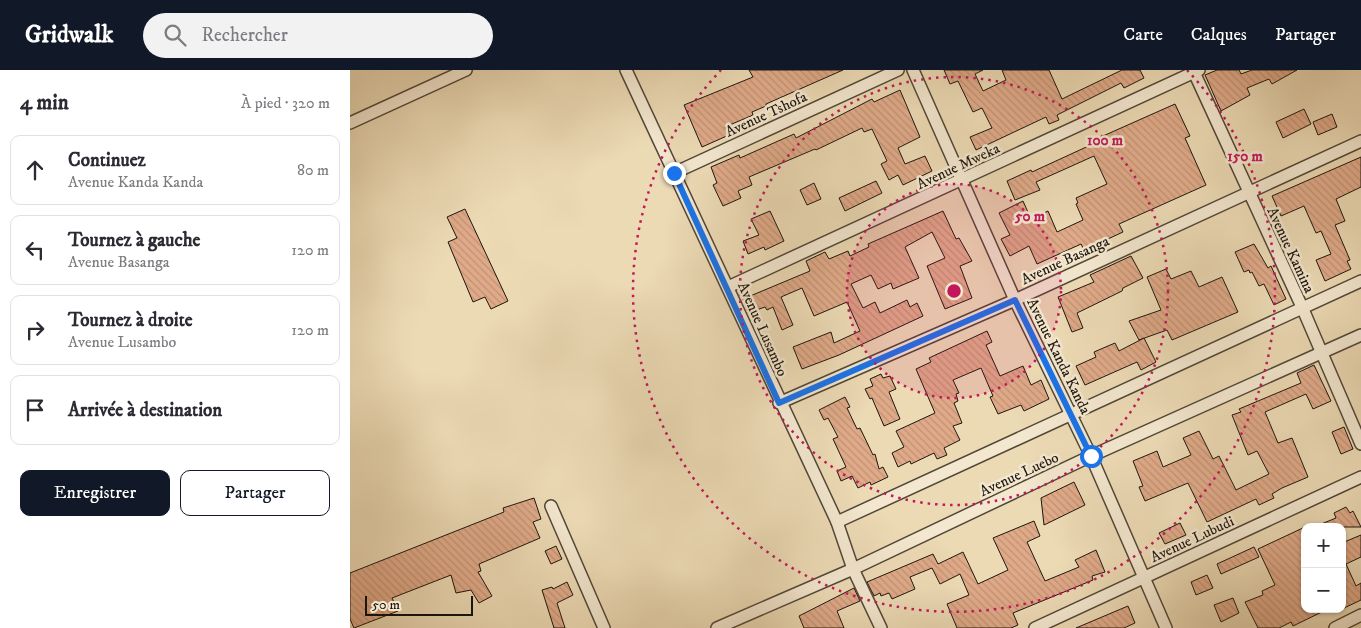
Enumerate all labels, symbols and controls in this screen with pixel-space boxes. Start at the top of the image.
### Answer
search box [143,13,493,58]
text: Gridwalk [25,20,113,50]
icon: search [161,21,189,49]
text: Rechercher [201,24,288,47]
text: Carte [1123,24,1163,46]
text: Calques [1191,24,1247,46]
text: Partager [1275,24,1336,46]
street label: Avenue Tshofa [722,87,811,142]
text: 4 min [20,90,69,116]
text: À pied · 320 m [241,93,330,113]
text: 100 m [1087,131,1124,150]
street label: Avenue Mweka [914,139,1003,194]
text: 150 m [1227,147,1263,166]
text: Continuez [68,149,146,172]
icon: ahead [21,156,49,184]
text: 80 m [297,160,329,180]
route end [663,162,686,185]
text: Avenue Kanda Kanda [68,172,203,192]
street label: Avenue Kamina [1262,204,1319,297]
text: 50 m [1014,207,1046,226]
text: Tournez à gauche [68,229,200,252]
street label: Avenue Basanga [1018,231,1113,289]
icon: left [21,236,49,264]
text: 120 m [291,240,329,260]
text: Avenue Basanga [68,252,170,272]
street label: Avenue Lusambo [733,279,792,379]
centre of rings [945,282,963,300]
street label: Avenue Kanda Kanda [1022,295,1095,418]
text: Tournez à droite [68,309,193,332]
icon: right [21,316,49,344]
text: 120 m [291,320,329,340]
text: Avenue Lusambo [68,332,176,352]
icon: arrive [21,396,49,424]
text: Arrivée à destination [68,399,222,422]
route start [1080,445,1103,468]
street label: Avenue Luebo [977,448,1062,501]
button: Enregistrer [20,470,170,516]
button: Partager [180,470,330,516]
street label: Avenue Lubudi [1147,512,1237,567]
map controls [1301,523,1346,613]
button: + [1301,523,1346,568]
button: − [1301,568,1346,613]
scale bar [365,593,472,616]
text: 50 m [372,596,400,614]

